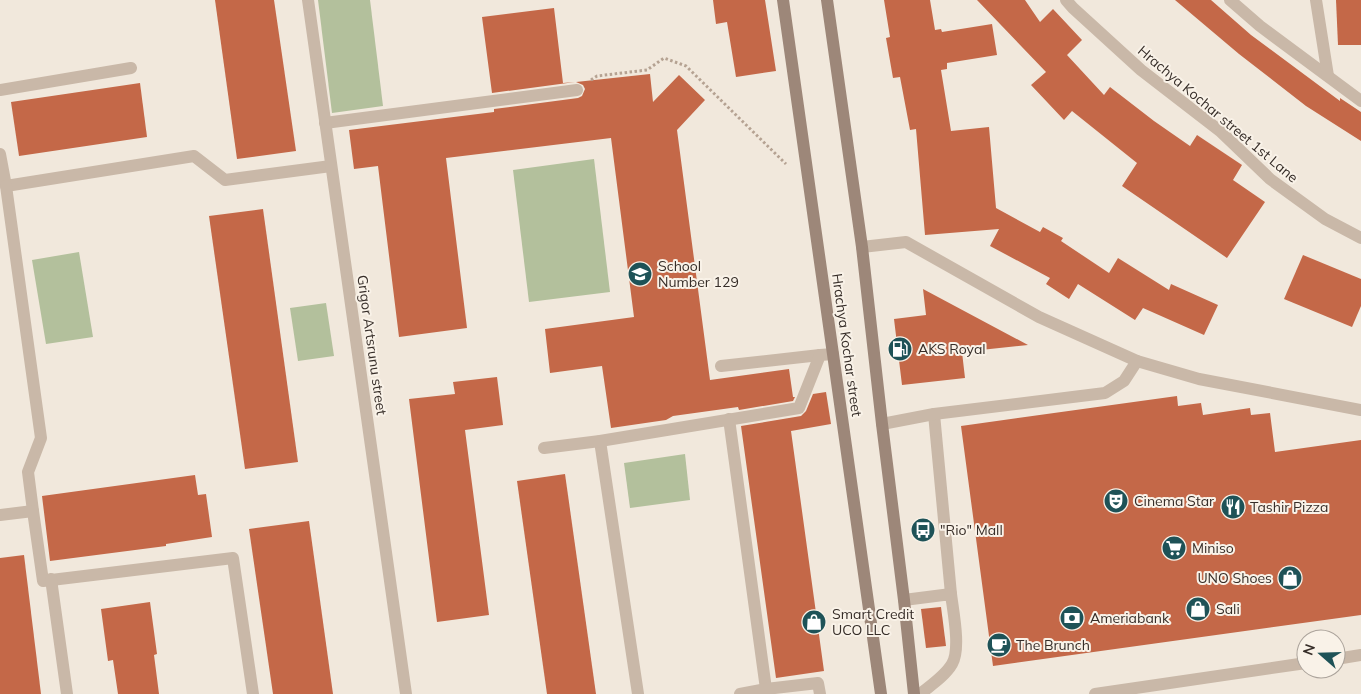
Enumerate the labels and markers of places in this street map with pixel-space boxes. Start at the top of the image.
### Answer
place label: School Number 129 [658,257,739,291]
school or university icon: School Number 129 [627,261,653,287]
fuel station icon: AKS Royal [887,336,913,362]
place label: AKS Royal [918,340,986,358]
theatre icon: Cinema Star [1103,488,1129,514]
place label: Cinema Star [1134,492,1215,510]
restaurant icon: Tashir Pizza [1220,494,1246,520]
place label: Tashir Pizza [1250,498,1328,516]
bus stop icon: "Rio" Mall [910,517,936,543]
place label: "Rio" Mall [940,521,1003,539]
supermarket icon: Miniso [1161,535,1187,561]
place label: Miniso [1192,539,1234,557]
shop icon: UNO Shoes [1277,565,1303,591]
place label: UNO Shoes [1197,569,1272,587]
shop icon: Sali [1185,596,1211,622]
place label: Sali [1216,600,1240,618]
place label: Smart Credit UCO LLC [832,605,914,639]
bank icon: Ameriabank [1059,605,1085,631]
shop icon: Smart Credit UCO LLC [801,609,827,635]
place label: Ameriabank [1090,609,1170,627]
cafe icon: The Brunch [986,632,1012,658]
place label: The Brunch [1016,636,1090,654]

